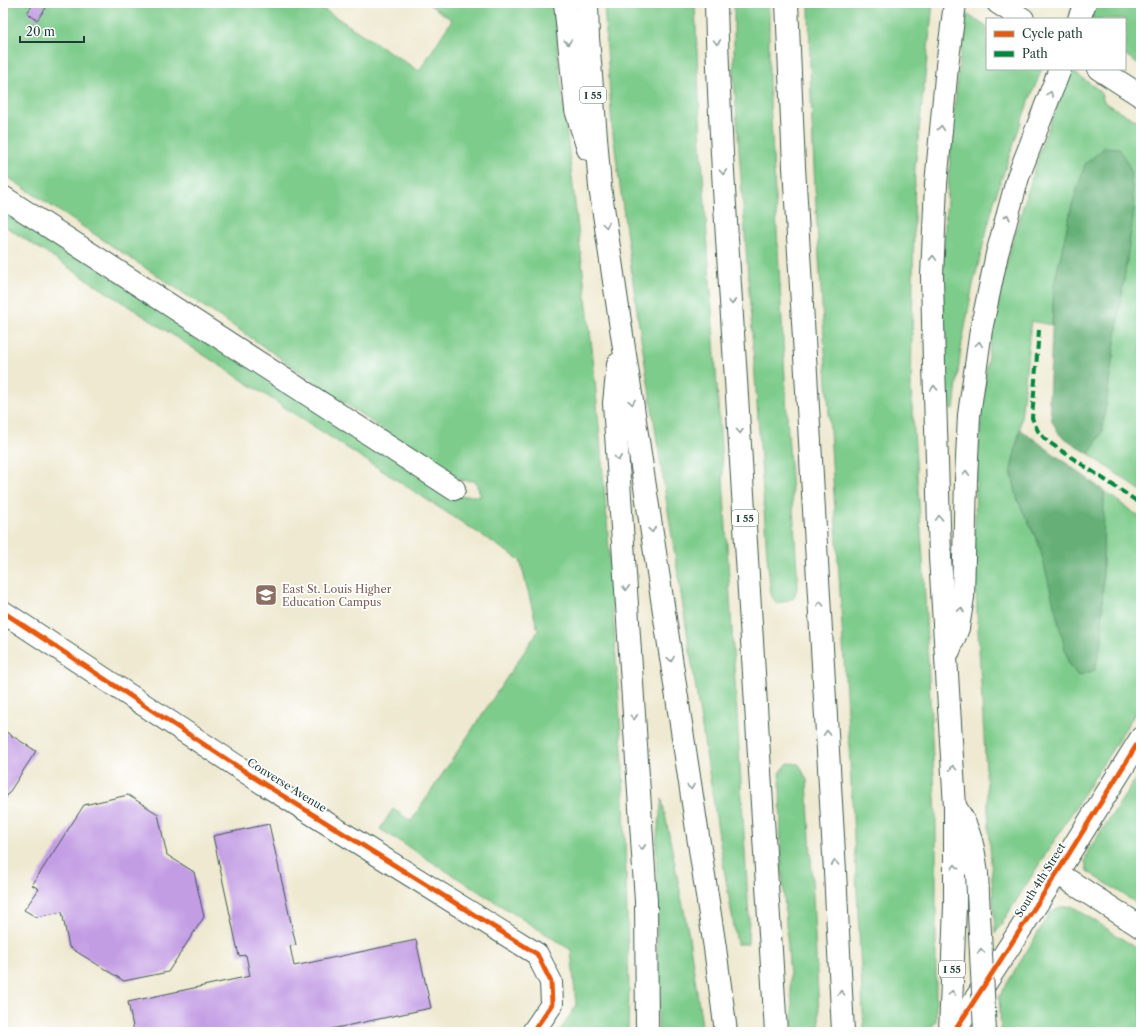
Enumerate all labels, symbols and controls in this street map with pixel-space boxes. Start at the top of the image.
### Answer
scale bar [20,18,84,44]
legend [986,18,1126,70]
text: 20 m [26,24,55,39]
text: Cycle path [1022,26,1083,41]
one-way arrow [563,39,572,45]
one-way arrow [713,39,721,45]
text: Path [1022,46,1048,61]
road number: I 55 [580,87,606,103]
one-way arrow [1045,91,1053,98]
one-way arrow [936,125,945,131]
one-way arrow [719,169,728,175]
one-way arrow [1002,214,1011,221]
one-way arrow [601,222,610,228]
one-way arrow [929,255,937,261]
one-way arrow [727,299,736,305]
one-way arrow [974,341,983,347]
one-way arrow [930,385,939,391]
one-way arrow [627,398,636,405]
one-way arrow [735,428,744,434]
one-way arrow [613,455,622,461]
one-way arrow [962,470,971,476]
road number: I 55 [732,510,758,526]
one-way arrow [934,515,943,521]
one-way arrow [647,527,655,533]
school or university icon: East St. Louis Higher Education Campus [253,582,279,608]
place label: East St. Louis Higher Education Campus [282,582,392,609]
one-way arrow [621,585,630,591]
one-way arrow [815,601,824,607]
one-way arrow [956,607,965,613]
one-way arrow [666,655,675,662]
one-way arrow [630,714,638,720]
one-way arrow [823,730,832,736]
street label: Converse Avenue [245,755,329,815]
one-way arrow [948,765,957,771]
one-way arrow [686,784,695,790]
street label: South 4th Street [1012,840,1069,920]
one-way arrow [638,844,647,850]
one-way arrow [830,860,839,866]
one-way arrow [951,864,959,870]
one-way arrow [977,948,986,954]
road number: I 55 [939,961,965,977]
one-way arrow [837,990,845,996]
one-way arrow [947,990,956,996]

